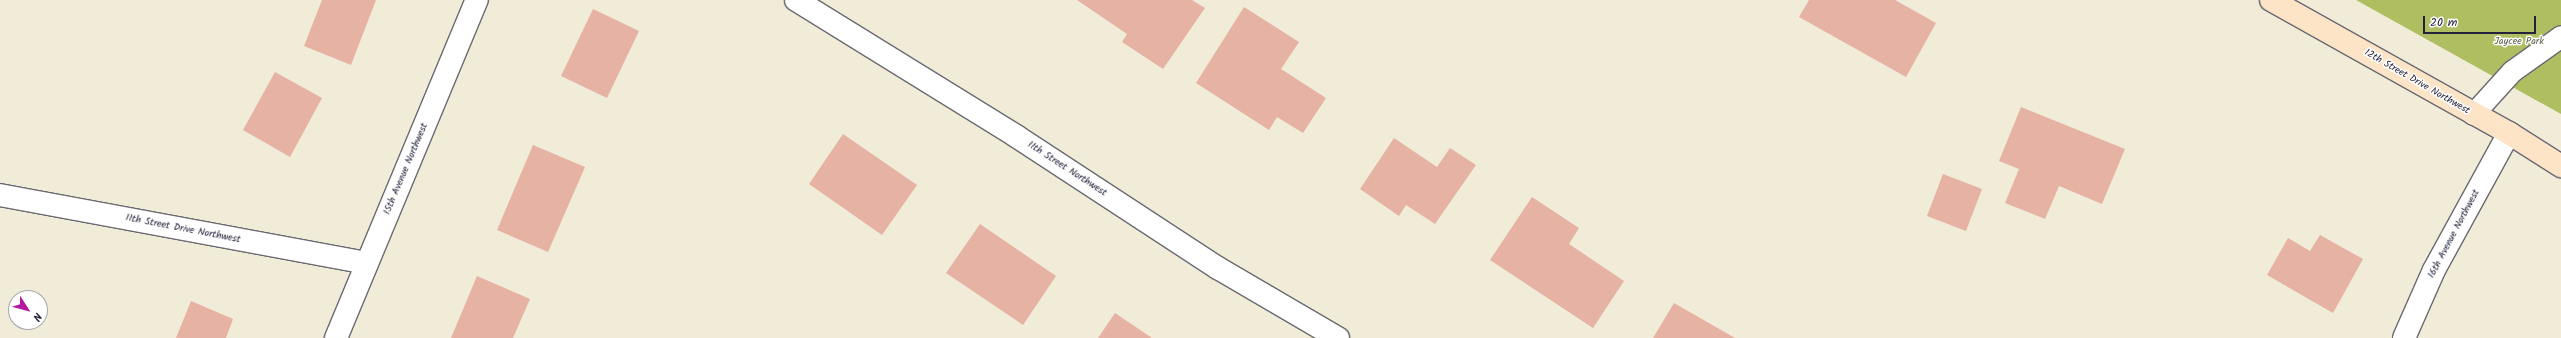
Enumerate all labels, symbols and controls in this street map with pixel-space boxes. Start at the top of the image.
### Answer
scale bar [2425,8,2538,34]
text: 20 m [2430,13,2457,32]
park label: Jaycee Park [2494,36,2544,48]
street label: 12th Street Drive Northwest [2362,47,2472,117]
street label: 15th Avenue Northwest [381,121,431,217]
street label: 11th Street Northwest [1025,139,1109,199]
street label: 16th Avenue Northwest [2426,188,2482,280]
street label: 11th Street Drive Northwest [124,212,242,246]
north arrow [8,290,48,330]
text: N [28,308,46,325]

